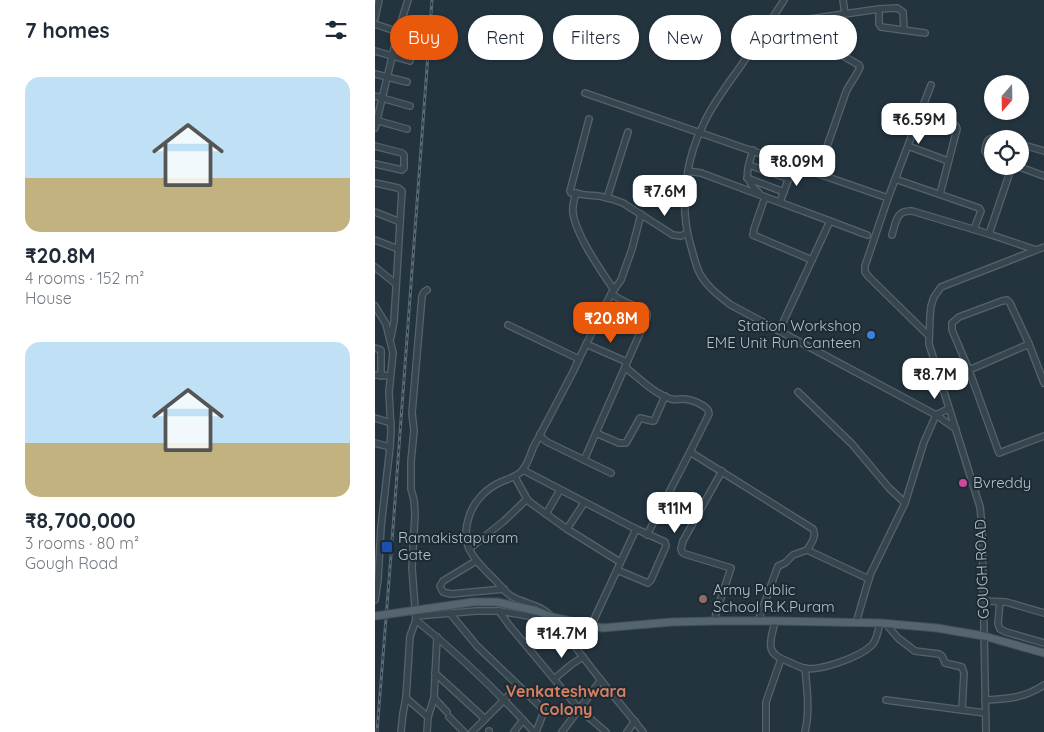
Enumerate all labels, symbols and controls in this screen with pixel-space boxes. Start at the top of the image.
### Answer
chip: Buy [390,15,458,60]
chip: Rent [468,15,543,60]
chip: Filters [553,15,639,60]
chip: New [649,15,721,60]
chip: Apartment [731,15,857,60]
icon: filters [322,16,350,44]
text: 7 homes [25,17,110,43]
north arrow [984,75,1029,120]
map controls [984,75,1029,175]
pin: ₹6.59M [878,102,960,145]
text: ₹6.59M [892,109,946,129]
icon: home [143,110,233,200]
button: locate [984,130,1029,175]
pin: ₹8.09M [756,144,838,187]
text: ₹8.09M [770,151,824,171]
pin: ₹7.6M [630,174,700,217]
text: ₹7.6M [644,181,686,201]
text: ₹20.8M [25,242,95,268]
text: 4 rooms · 152 m² [25,268,144,288]
text: House [25,288,72,308]
pin: ₹20.8M [570,302,652,344]
text: ₹20.8M [584,308,638,328]
place label: Station Workshop EME Unit Run Canteen [706,316,861,352]
marker: Station Workshop EME Unit Run Canteen [865,329,877,341]
pin: ₹8.7M [900,358,970,400]
text: ₹8.7M [913,364,957,384]
icon: home [143,375,233,465]
place label: Bvreddy [973,473,1031,492]
marker: Bvreddy [957,477,969,489]
pin: ₹11M [645,492,705,534]
text: ₹11M [658,498,692,518]
text: ₹8,700,000 [25,507,136,533]
street label: GOUGH ROAD [970,519,993,619]
place label: Ramakistapuram Gate [398,528,518,564]
text: 3 rooms · 80 m² [25,533,139,553]
marker: Ramakistapuram Gate [380,540,394,554]
text: Gough Road [25,553,118,573]
place label: Army Public School R.K.Puram [713,580,835,616]
marker: Army Public School R.K.Puram [697,593,709,605]
pin: ₹14.7M [521,616,603,659]
text: ₹14.7M [537,623,587,643]
district label: Venkateshwara Colony [506,681,626,719]

